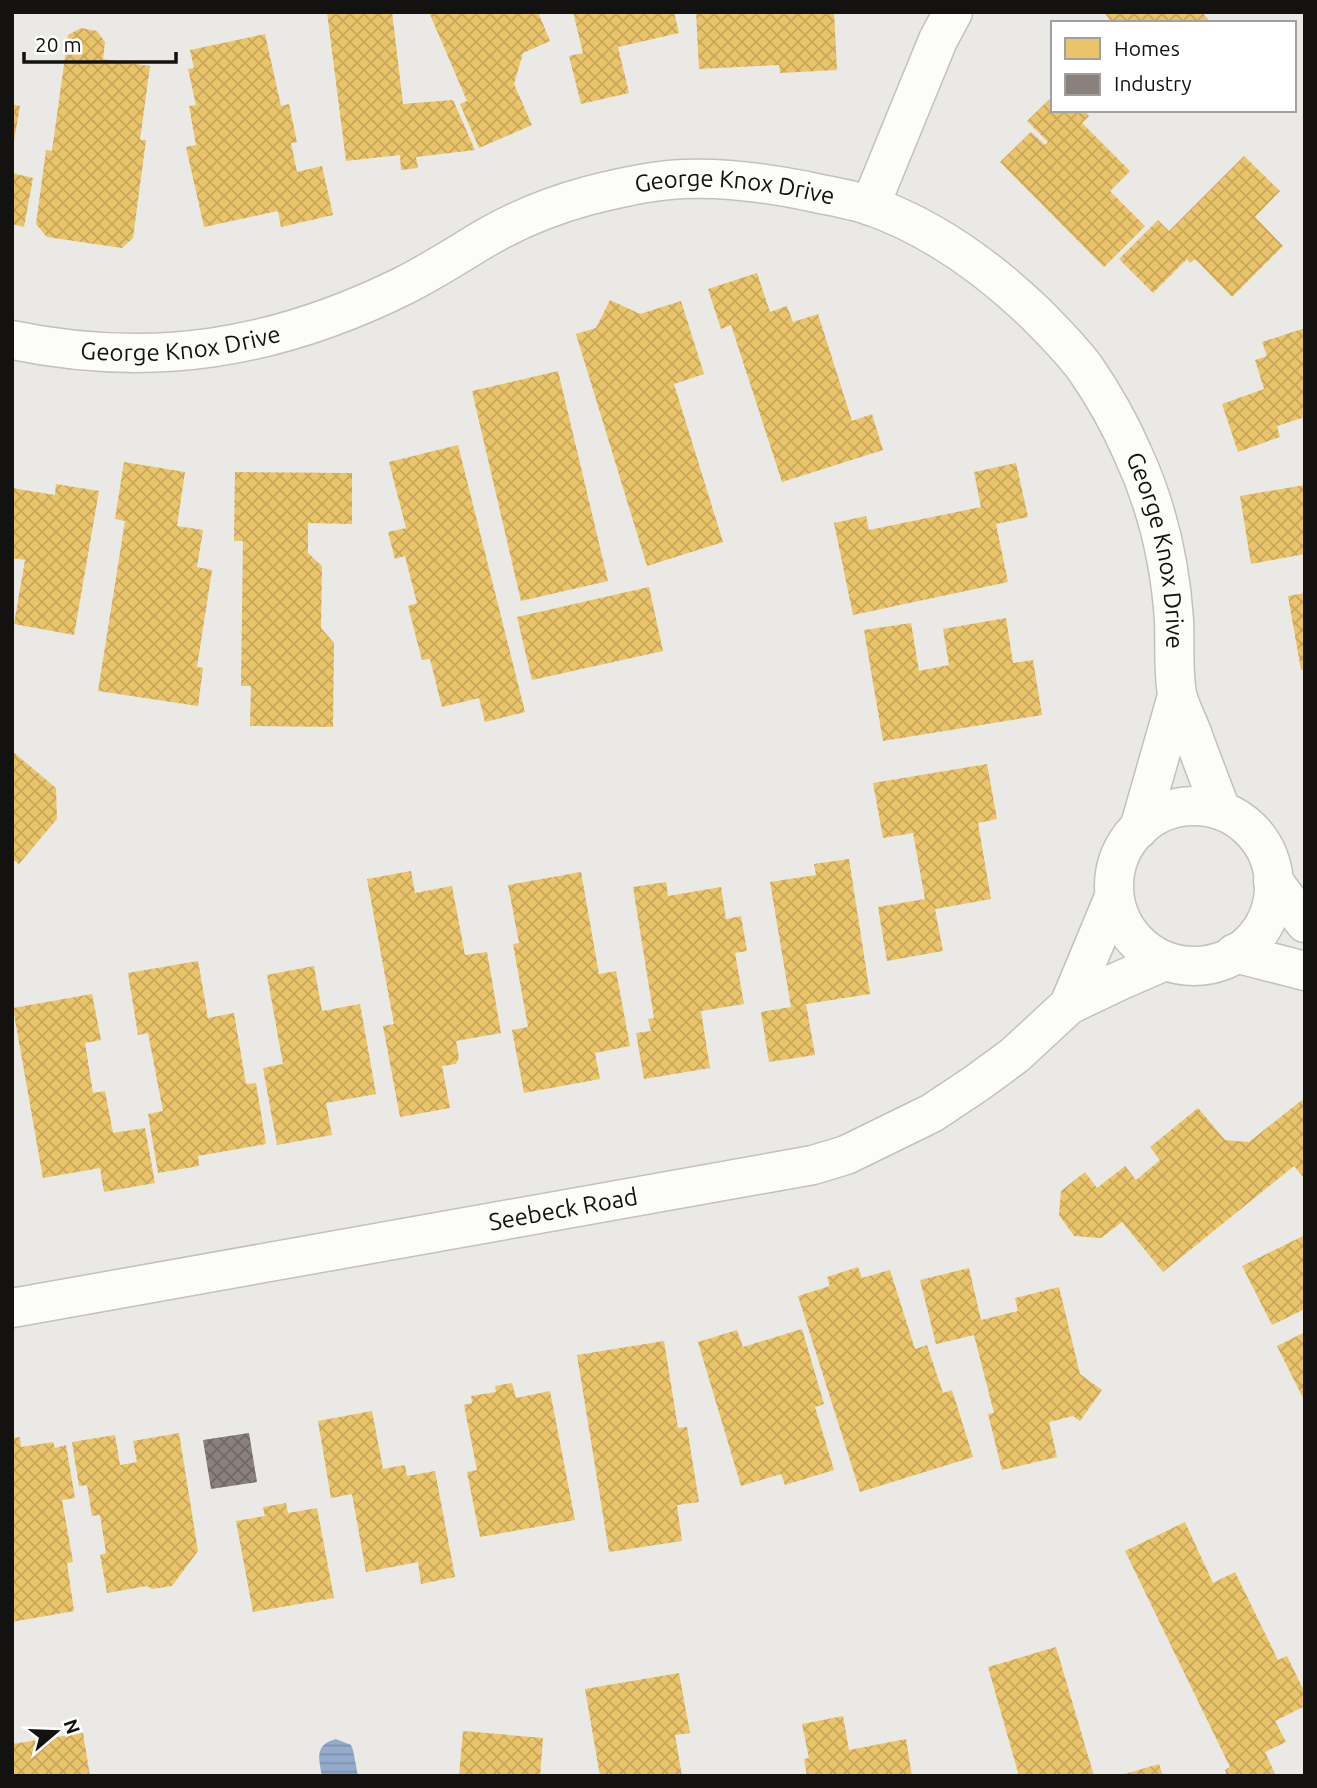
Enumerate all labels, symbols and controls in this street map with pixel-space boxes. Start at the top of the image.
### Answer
scale bar [24,21,177,65]
legend [1051,21,1296,112]
text: 20 m [35,32,82,56]
text: Homes [1114,36,1180,60]
text: Industry [1114,71,1192,95]
street label: George Knox Drive [632,165,837,209]
street label: George Knox Drive [79,320,283,366]
street label: George Knox Drive [1121,448,1188,649]
street label: Seebeck Road [487,1183,640,1236]
north arrow [21,1697,91,1767]
text: N [59,1716,85,1737]

